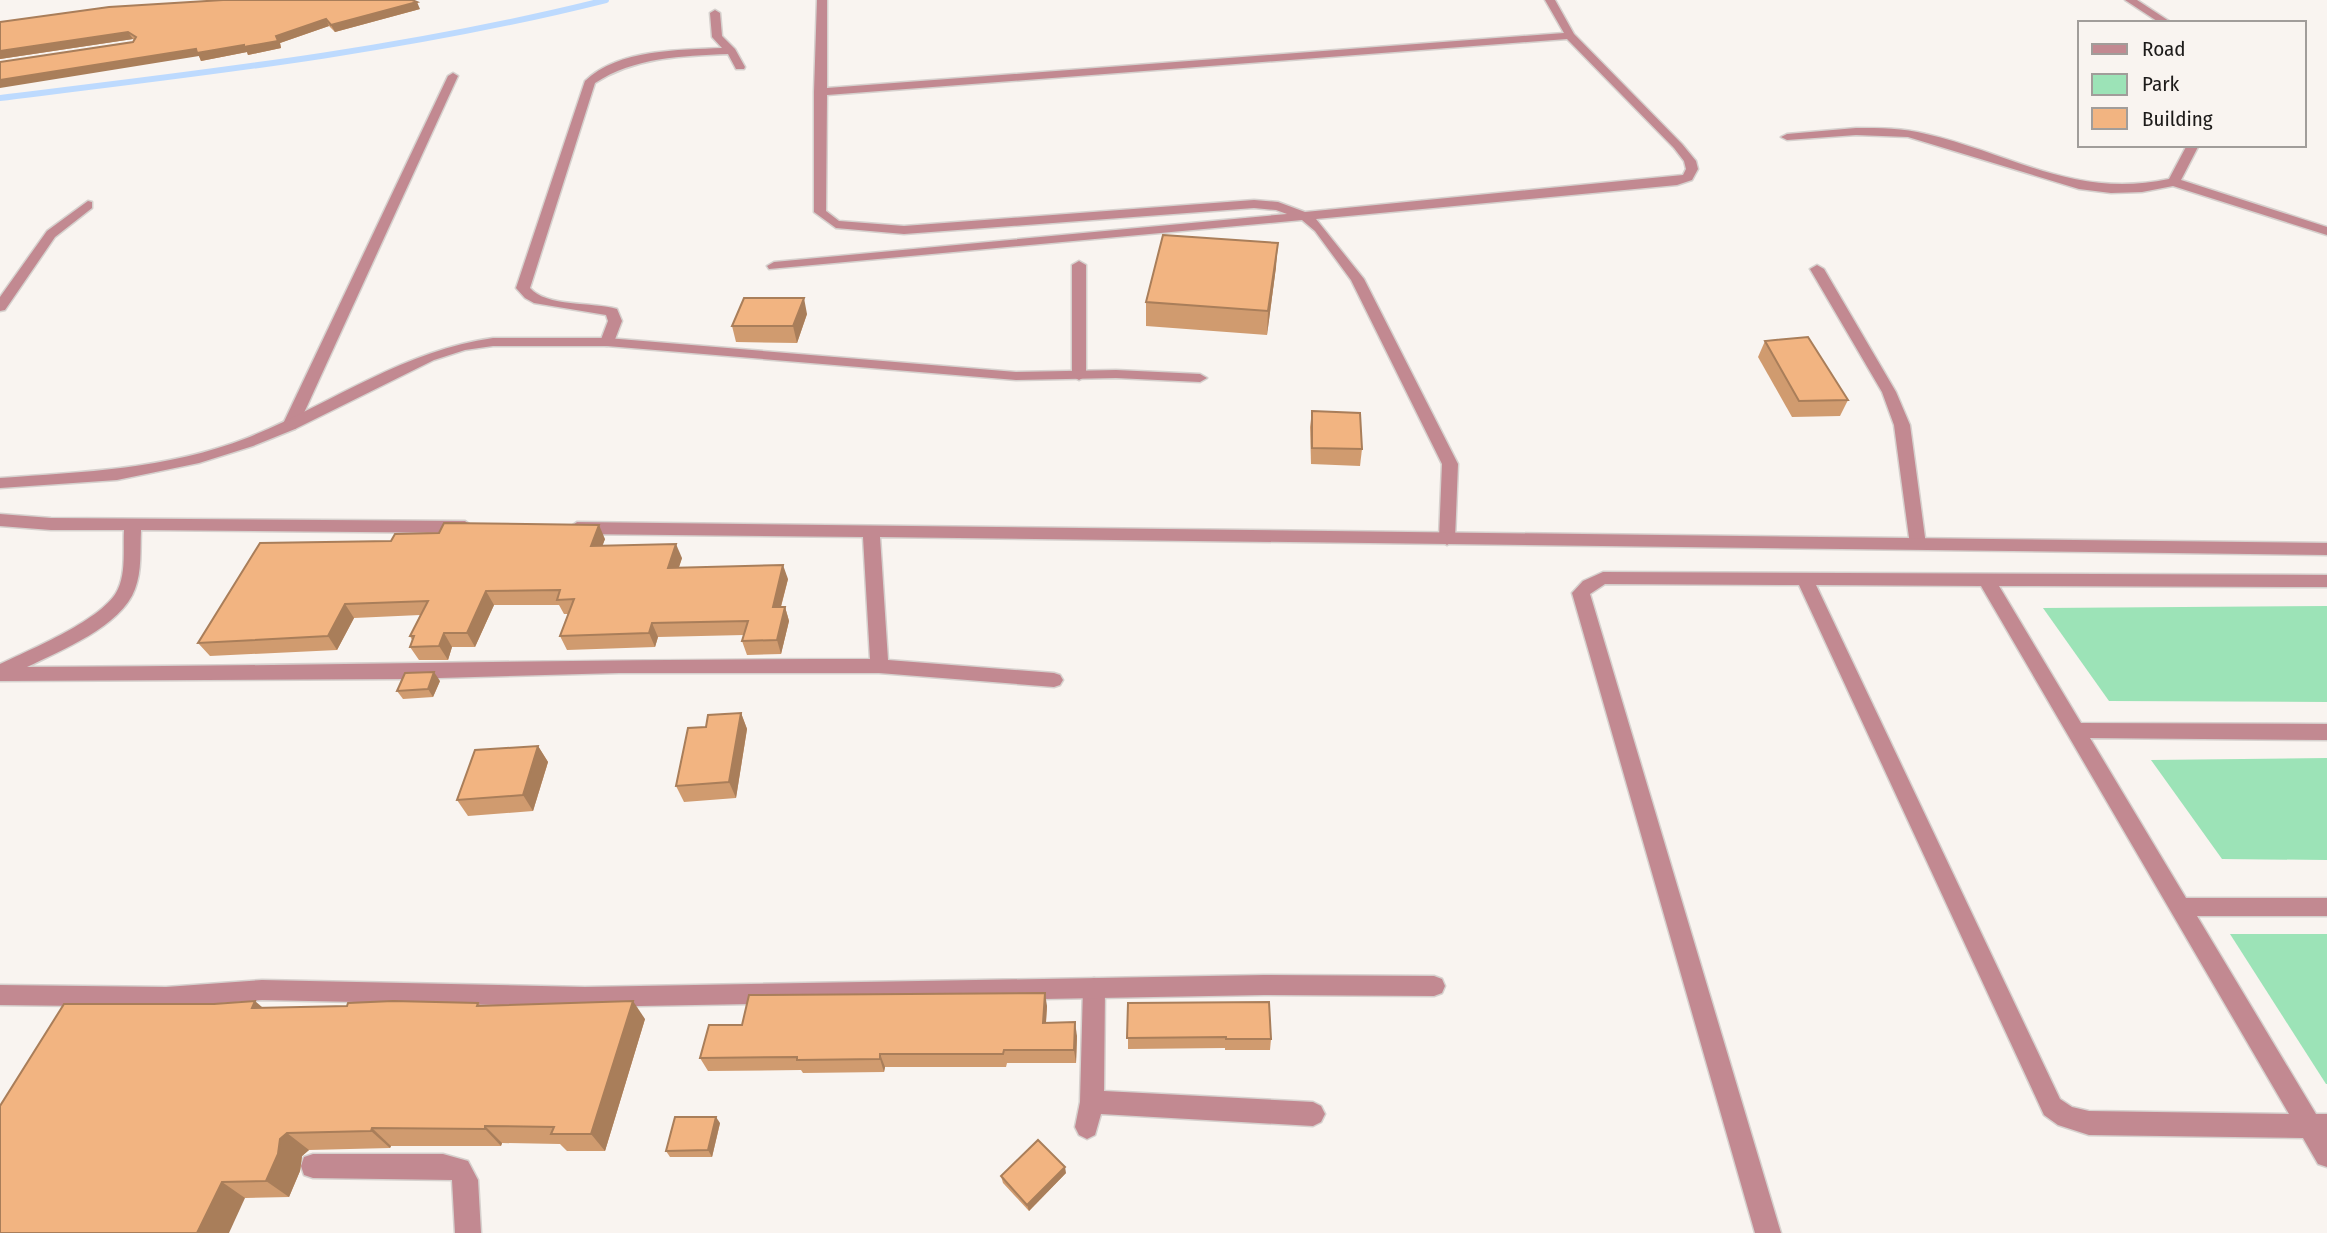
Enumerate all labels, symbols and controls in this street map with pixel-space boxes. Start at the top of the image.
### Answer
legend [2078,21,2306,147]
text: Road [2142,36,2186,62]
text: Park [2142,71,2180,97]
text: Building [2142,106,2213,132]

